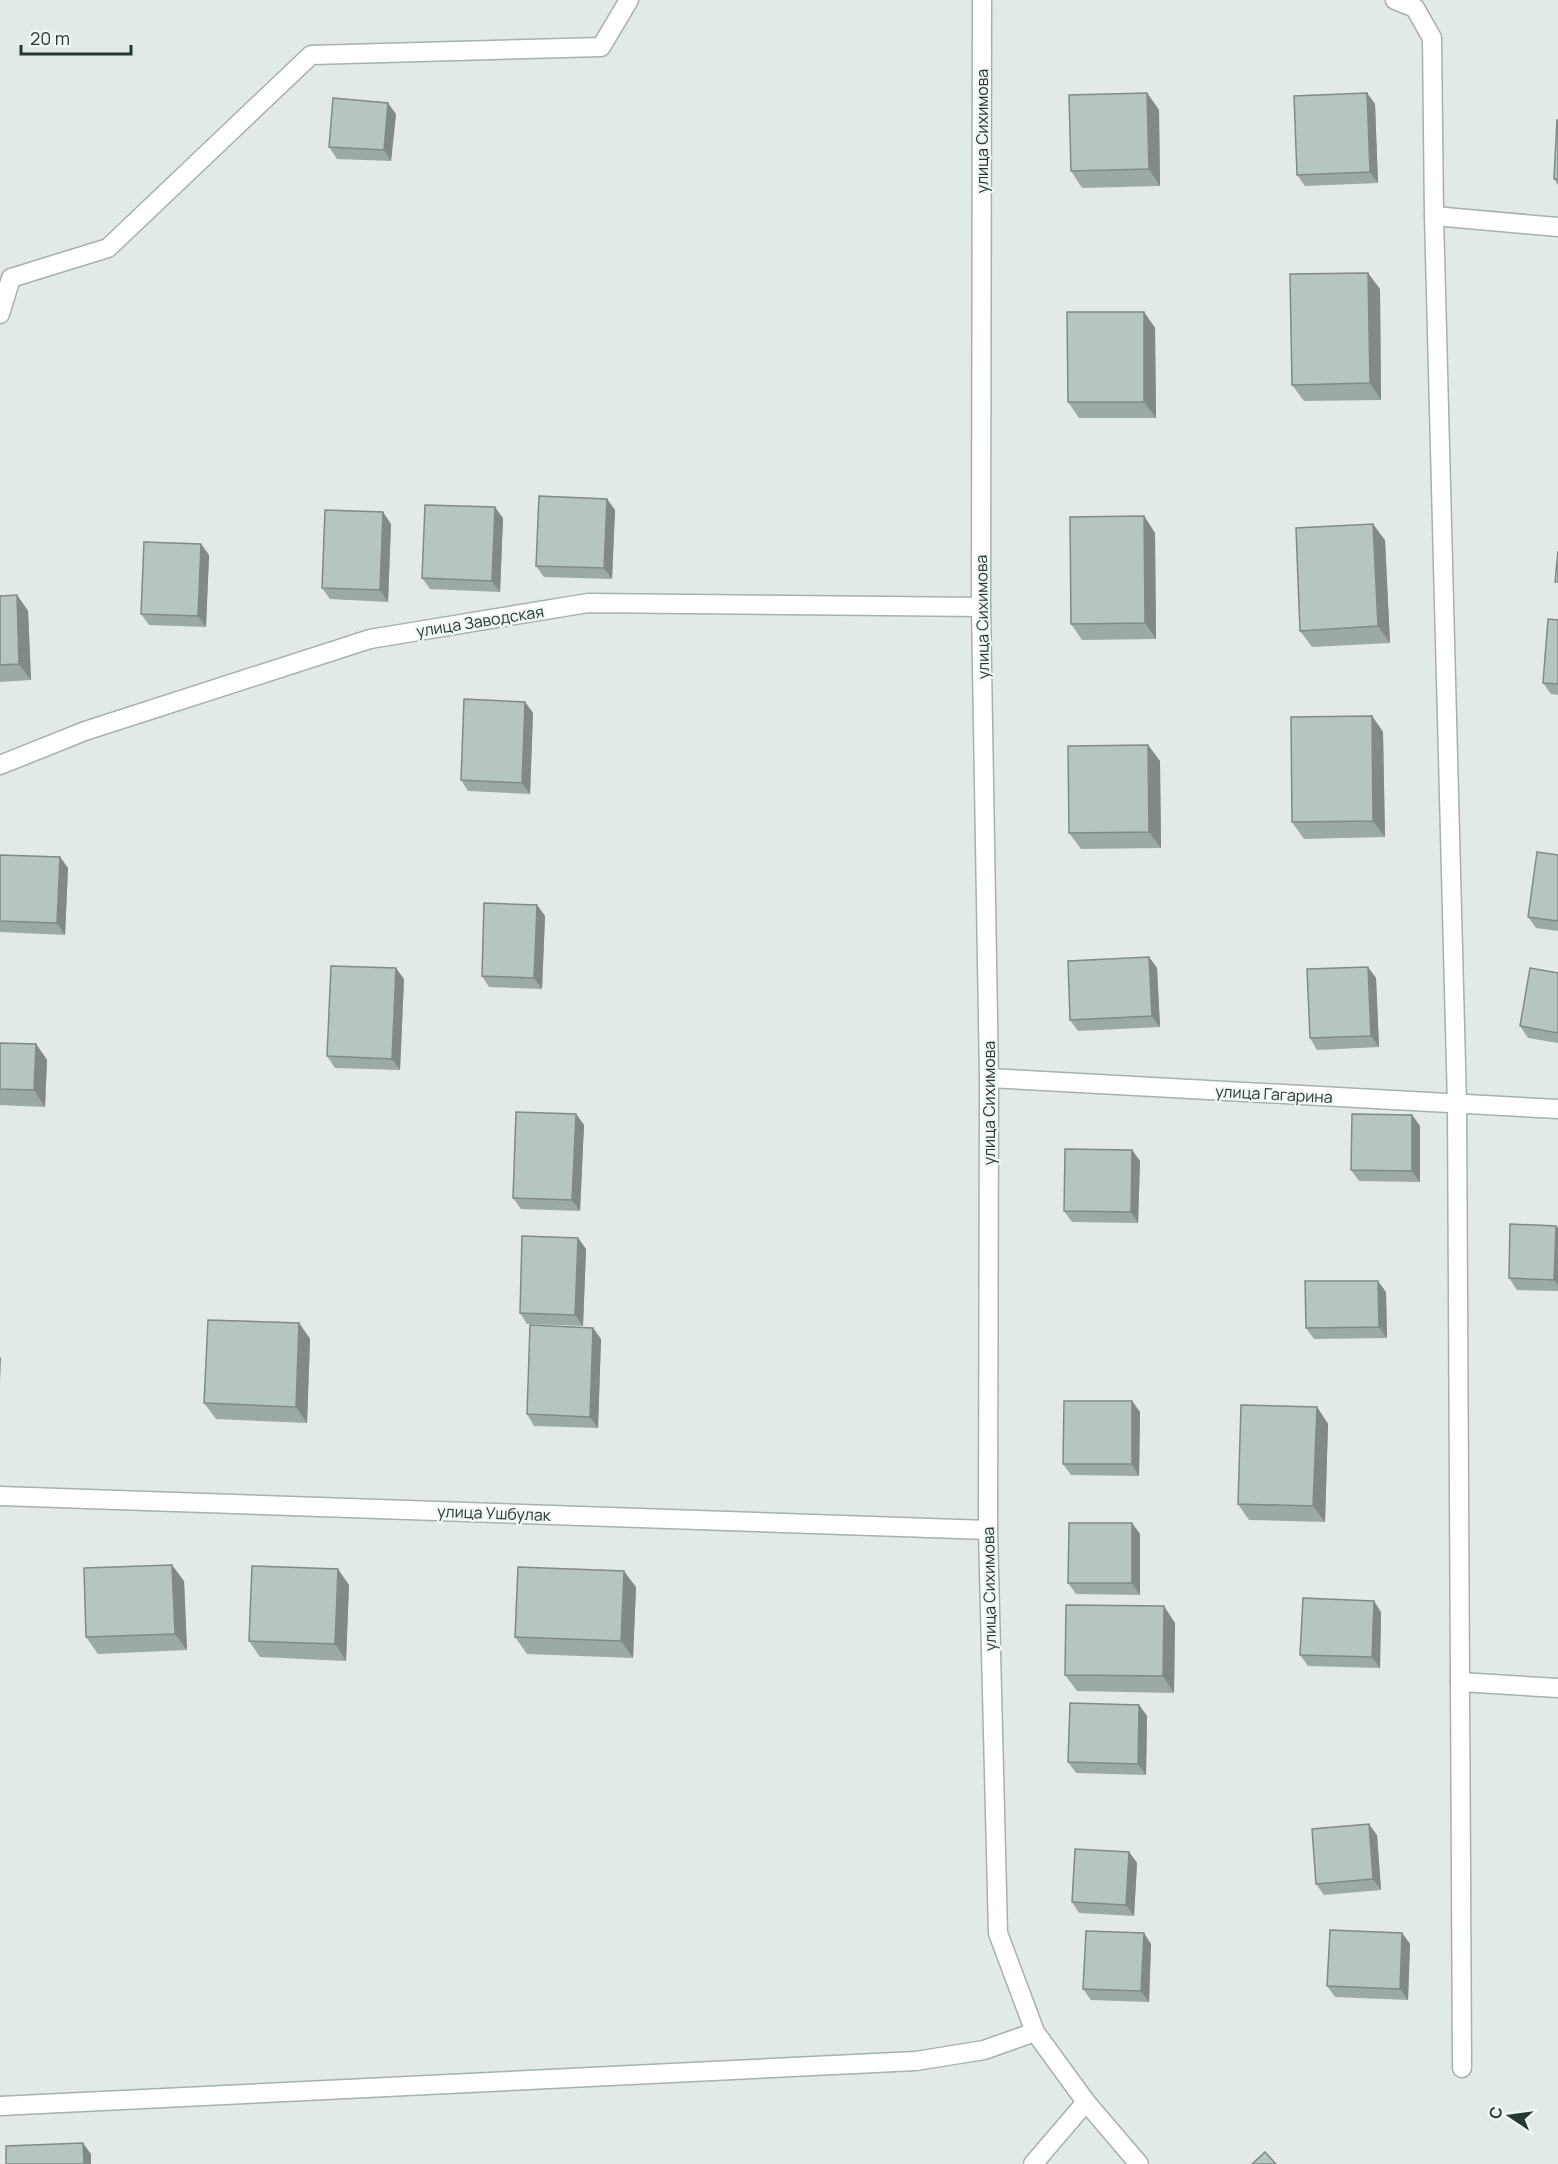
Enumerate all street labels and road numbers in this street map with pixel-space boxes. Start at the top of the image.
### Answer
street label: улица Сихимова [971,69,993,193]
street label: улица Сихимова [970,555,994,679]
street label: улица Заводская [415,600,545,642]
street label: улица Сихимова [978,1041,1000,1165]
street label: улица Гагарина [1215,1080,1333,1108]
street label: улица Ушбулак [437,1500,552,1526]
street label: улица Сихимова [977,1527,1001,1651]

